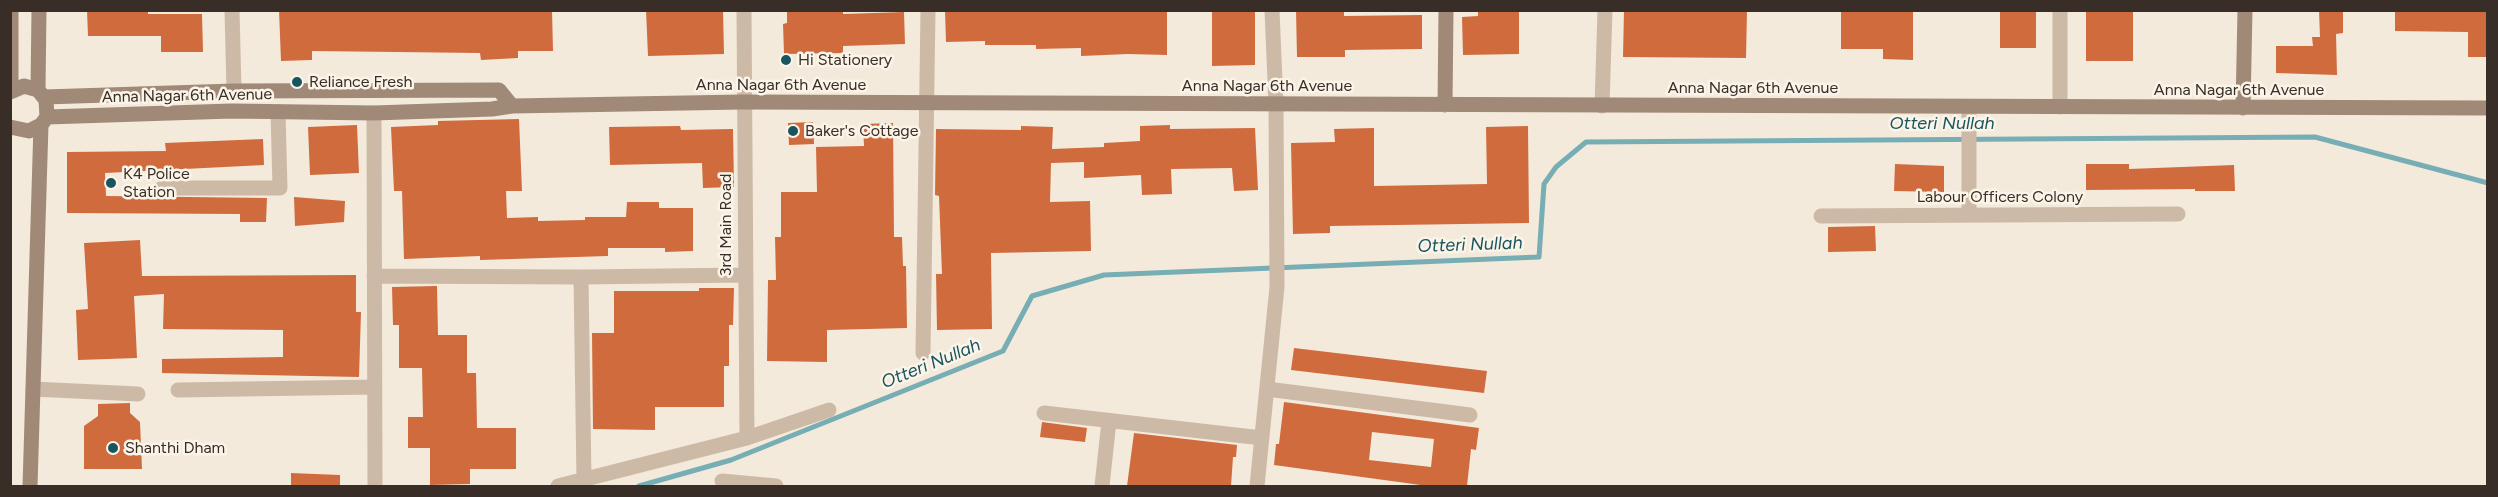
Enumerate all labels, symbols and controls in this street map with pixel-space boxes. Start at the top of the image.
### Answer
place label: Hi Stationery [798,50,892,70]
marker: Hi Stationery [779,53,793,67]
place label: Reliance Fresh [309,72,412,92]
marker: Reliance Fresh [290,75,304,89]
street label: Anna Nagar 6th Avenue [696,75,866,95]
street label: Anna Nagar 6th Avenue [1182,76,1352,96]
street label: Anna Nagar 6th Avenue [1668,78,1838,98]
street label: Anna Nagar 6th Avenue [2154,80,2324,100]
street label: Anna Nagar 6th Avenue [102,85,272,107]
water label: Otteri Nullah [1889,113,1995,135]
place label: Baker's Cottage [805,121,918,141]
marker: Baker's Cottage [786,124,800,138]
place label: K4 Police Station [123,164,190,202]
street label: 3rd Main Road [716,174,736,276]
marker: K4 Police Station [104,176,118,190]
street label: Labour Officers Colony [1917,187,2083,207]
water label: Otteri Nullah [1417,232,1523,258]
water label: Otteri Nullah [878,334,984,394]
place label: Shanthi Dham [125,438,225,458]
marker: Shanthi Dham [106,441,120,455]

